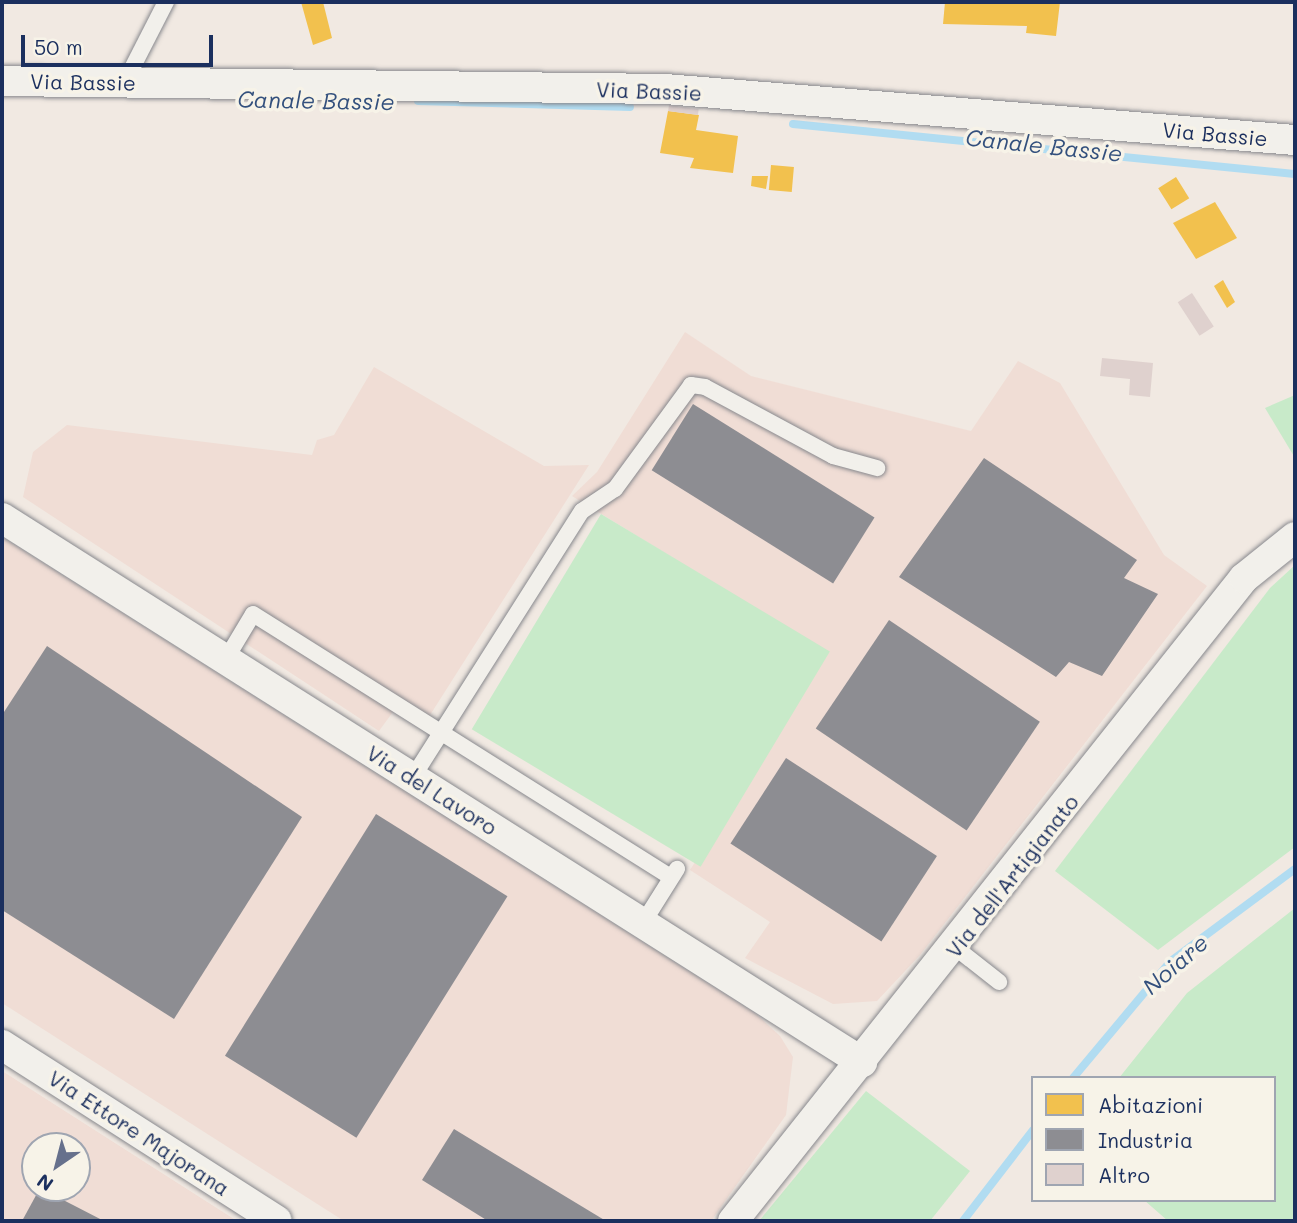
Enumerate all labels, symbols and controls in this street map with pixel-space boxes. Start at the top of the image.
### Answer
scale bar [24,21,217,65]
text: 50 m [34,33,83,60]
street label: Via Bassie [30,68,136,96]
street label: Via Bassie [596,77,702,105]
water label: Canale Bassie [237,85,395,115]
street label: Via Bassie [1161,117,1269,151]
water label: Canale Bassie [964,123,1124,167]
street label: Via del Lavoro [362,740,502,840]
street label: Via dell'Artigianato [940,789,1084,963]
water label: Noiare [1137,928,1213,1000]
street label: Via Ettore Majorana [44,1065,234,1201]
legend [1031,1076,1276,1202]
text: Abitazioni [1098,1091,1203,1118]
text: Industria [1098,1126,1193,1153]
north arrow [21,1132,91,1202]
text: Altro [1098,1161,1150,1188]
text: N [32,1169,58,1197]

